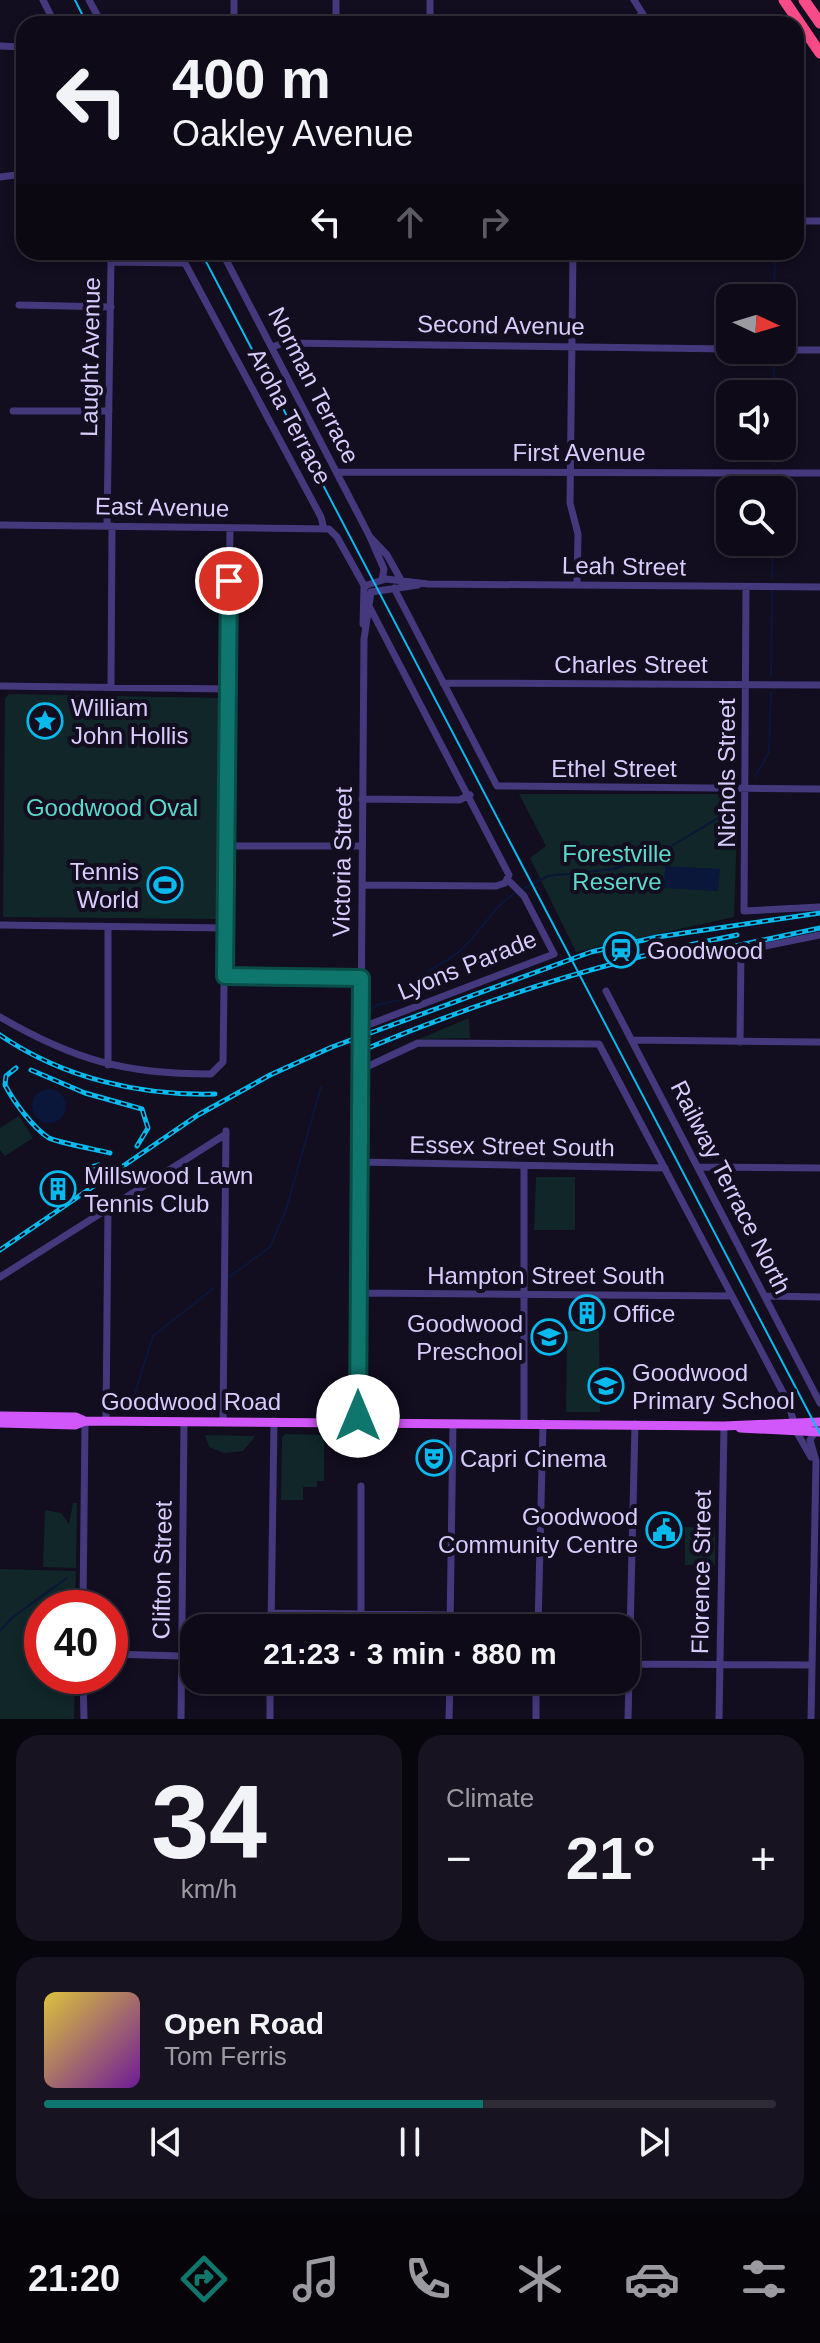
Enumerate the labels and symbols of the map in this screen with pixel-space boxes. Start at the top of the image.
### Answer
street label: Laught Avenue [75,277,105,437]
north arrow [716,284,796,364]
street label: Norman Terrace [263,302,365,468]
street label: Second Avenue [417,310,585,340]
street label: Aroha Terrace [243,343,337,489]
street label: First Avenue [513,439,645,466]
street label: East Avenue [95,492,229,522]
pin [195,547,263,615]
street label: Leah Street [562,551,687,581]
street label: Charles Street [554,651,708,678]
place label: William John Hollis [71,694,188,749]
street label: Nichols Street [713,698,740,848]
place icon: William John Hollis [26,702,64,740]
street label: Ethel Street [551,755,677,782]
street label: Victoria Street [327,786,357,937]
park label: Goodwood Oval [26,794,198,821]
park label: Forestville Reserve [562,840,672,895]
place label: Tennis World [70,858,139,913]
sports icon: Tennis World [146,866,184,904]
street label: Lyons Parade [394,925,540,1005]
station icon: Goodwood [602,931,640,969]
place label: Goodwood [647,937,763,964]
street label: Railway Terrace North [665,1076,797,1298]
street label: Essex Street South [409,1131,615,1161]
place label: Millswood Lawn Tennis Club [84,1162,253,1217]
building icon: Millswood Lawn Tennis Club [39,1170,77,1208]
street label: Hampton Street South [427,1262,665,1289]
building icon: Office [568,1294,606,1332]
place label: Office [613,1300,675,1327]
place label: Goodwood Preschool [407,1310,523,1365]
school or university icon: Goodwood Preschool [530,1318,568,1356]
place label: Goodwood Primary School [632,1359,795,1414]
school or university icon: Goodwood Primary School [587,1367,625,1405]
position arrow [316,1374,400,1458]
street label: Goodwood Road [101,1388,281,1415]
theatre icon: Capri Cinema [415,1439,453,1477]
place label: Capri Cinema [460,1445,607,1472]
street label: Florence Street [686,1489,716,1654]
street label: Clifton Street [147,1500,177,1640]
place label: Goodwood Community Centre [438,1503,638,1558]
public building icon: Goodwood Community Centre [645,1511,683,1549]
speed limit sign: 40 [24,1590,128,1694]

